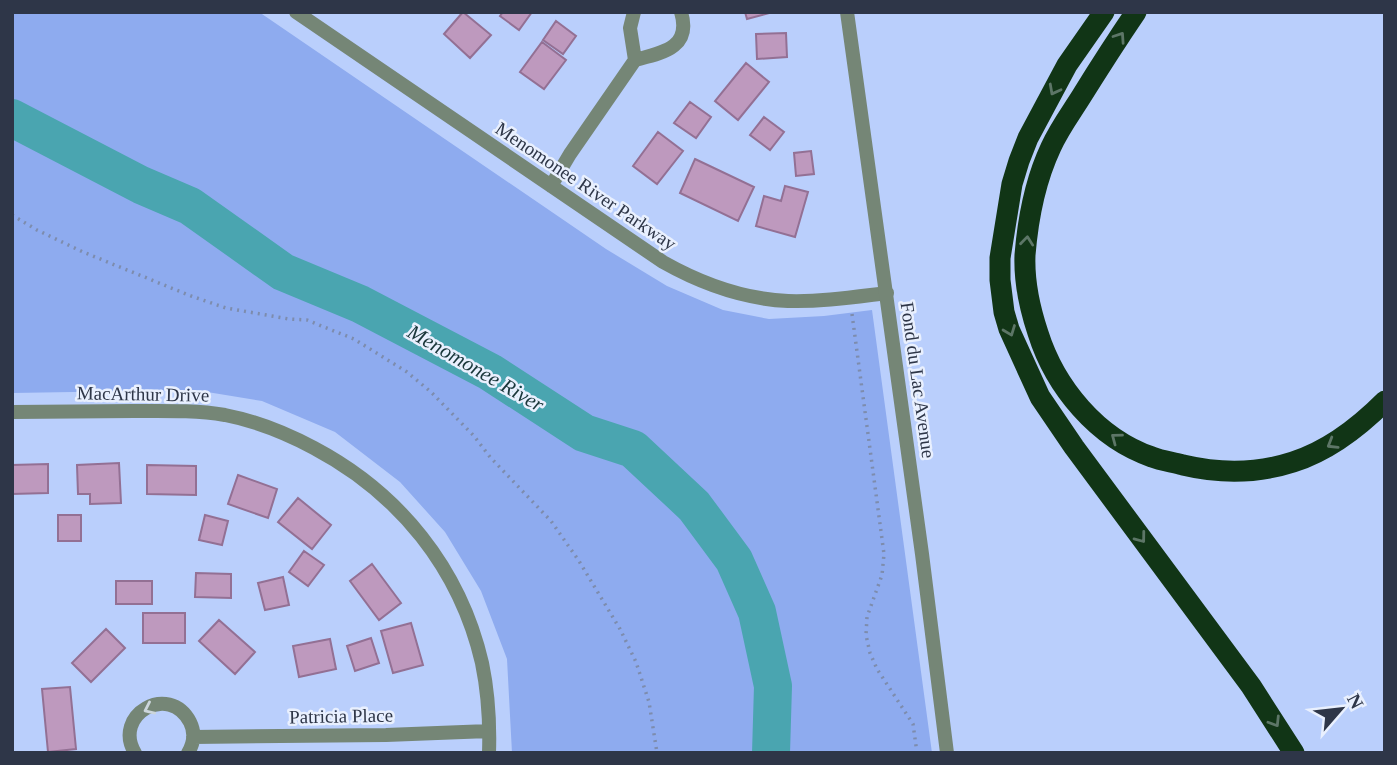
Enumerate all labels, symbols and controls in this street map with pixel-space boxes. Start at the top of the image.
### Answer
one-way arrow [1111,32,1124,45]
one-way arrow [1049,83,1062,96]
street label: Menomonee River Parkway [492,118,681,255]
one-way arrow [1019,235,1034,247]
street label: Fond du Lac Avenue [897,301,939,459]
water label: Menomonee River [403,319,549,417]
one-way arrow [1002,324,1016,336]
street label: MacArthur Drive [77,382,209,406]
one-way arrow [1112,434,1124,447]
one-way arrow [1326,435,1339,448]
one-way arrow [1132,530,1145,543]
north arrow [1306,674,1376,744]
text: N [1343,690,1368,712]
one-way arrow [144,701,157,714]
street label: Patricia Place [289,705,393,727]
one-way arrow [1266,714,1279,727]

